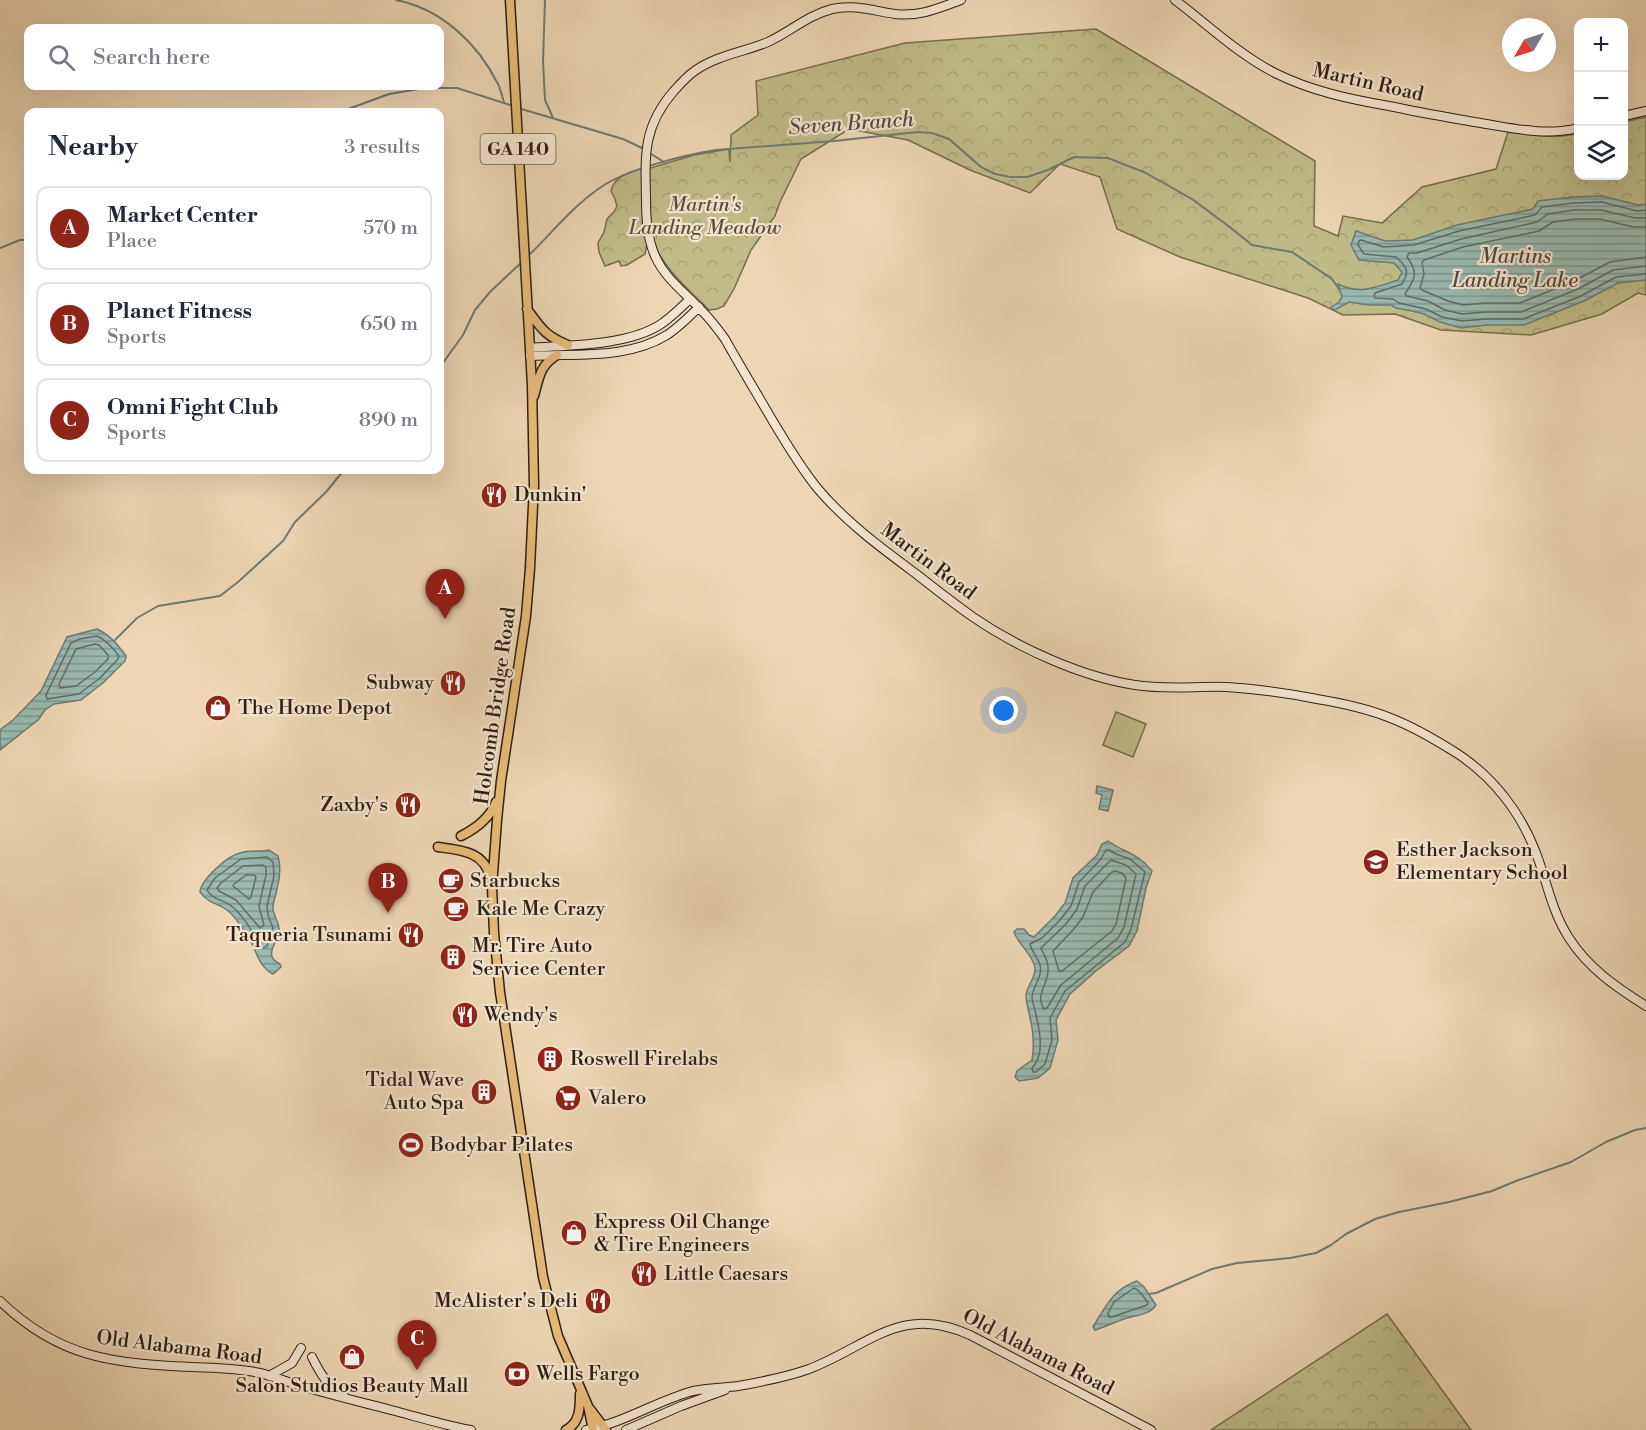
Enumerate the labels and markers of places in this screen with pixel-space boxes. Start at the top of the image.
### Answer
restaurant icon: Dunkin' [479,480,509,510]
place label: Dunkin' [514,483,586,508]
pin: A [426,570,464,619]
restaurant icon: Subway [438,668,468,698]
place label: Subway [366,671,434,696]
shop icon: The Home Depot [203,693,233,723]
place label: The Home Depot [238,696,392,721]
restaurant icon: Zaxby's [393,790,423,820]
place label: Zaxby's [321,793,388,818]
place label: Esther Jackson Elementary School [1396,838,1568,886]
school or university icon: Esther Jackson Elementary School [1361,847,1391,877]
pin: B [368,864,408,913]
cafe icon: Starbucks [436,866,466,896]
place label: Starbucks [470,869,560,894]
cafe icon: Kale Me Crazy [441,894,471,924]
place label: Kale Me Crazy [476,897,606,922]
restaurant icon: Taqueria Tsunami [396,920,426,950]
place label: Taqueria Tsunami [226,923,392,948]
place label: Mr. Tire Auto Service Center [472,934,606,982]
building icon: Mr. Tire Auto Service Center [438,942,468,972]
restaurant icon: Wendy's [450,1000,480,1030]
place label: Wendy's [483,1003,557,1028]
building icon: Roswell Firelabs [535,1044,565,1074]
place label: Roswell Firelabs [570,1047,718,1072]
place label: Tidal Wave Auto Spa [365,1068,465,1116]
building icon: Tidal Wave Auto Spa [469,1077,499,1107]
supermarket icon: Valero [553,1083,583,1113]
place label: Valero [587,1086,646,1111]
sports icon: Bodybar Pilates [396,1130,426,1160]
place label: Bodybar Pilates [429,1133,573,1158]
place label: Express Oil Change & Tire Engineers [594,1210,770,1258]
shop icon: Express Oil Change & Tire Engineers [559,1218,589,1248]
restaurant icon: Little Caesars [629,1259,659,1289]
place label: Little Caesars [664,1262,788,1287]
restaurant icon: McAlister's Deli [583,1286,613,1316]
place label: McAlister's Deli [434,1289,578,1314]
pin: C [398,1320,436,1370]
shop icon: Salon Studios Beauty Mall [337,1342,367,1372]
bank icon: Wells Fargo [502,1359,532,1389]
place label: Wells Fargo [535,1362,640,1387]
place label: Salon Studios Beauty Mall [235,1374,469,1399]

